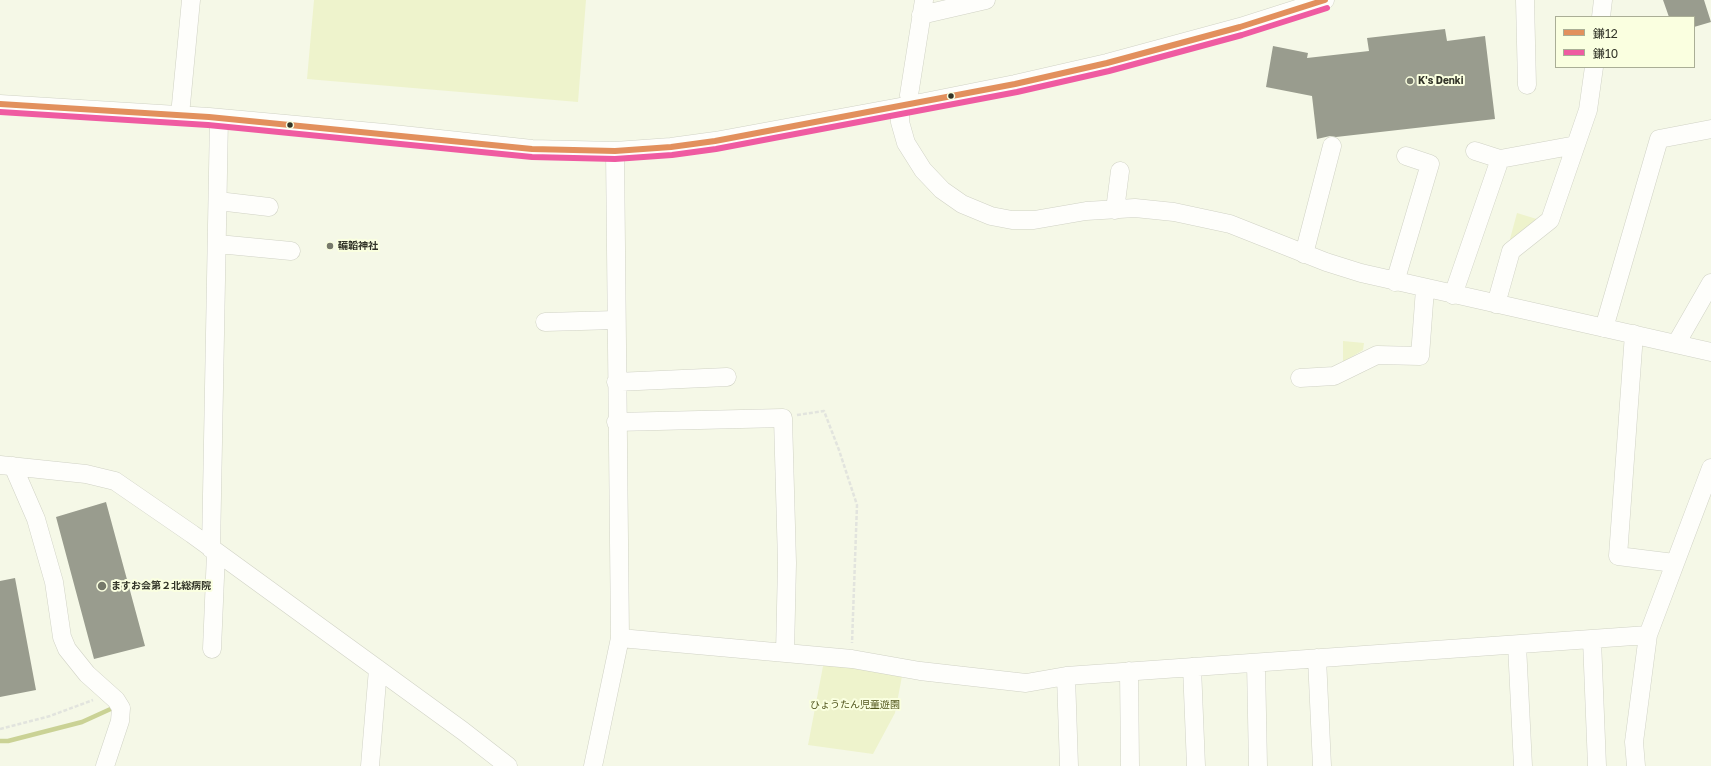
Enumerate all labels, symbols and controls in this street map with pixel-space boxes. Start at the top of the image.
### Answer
legend [1555,16,1695,68]
text: 鎌12 [1593,26,1618,41]
text: 鎌10 [1593,46,1618,61]
place label: K's Denki [1418,75,1463,87]
marker: K's Denki [1405,76,1415,86]
unlabelled marker [946,91,956,101]
unlabelled marker [285,120,295,130]
place label: 鞴韜神社 [338,240,378,252]
marker: 鞴韜神社 [325,241,335,251]
marker: ますお会第２北総病院 [96,580,108,592]
place label: ますお会第２北総病院 [111,580,211,592]
park label: ひょうたん児童遊園 [810,699,900,711]

